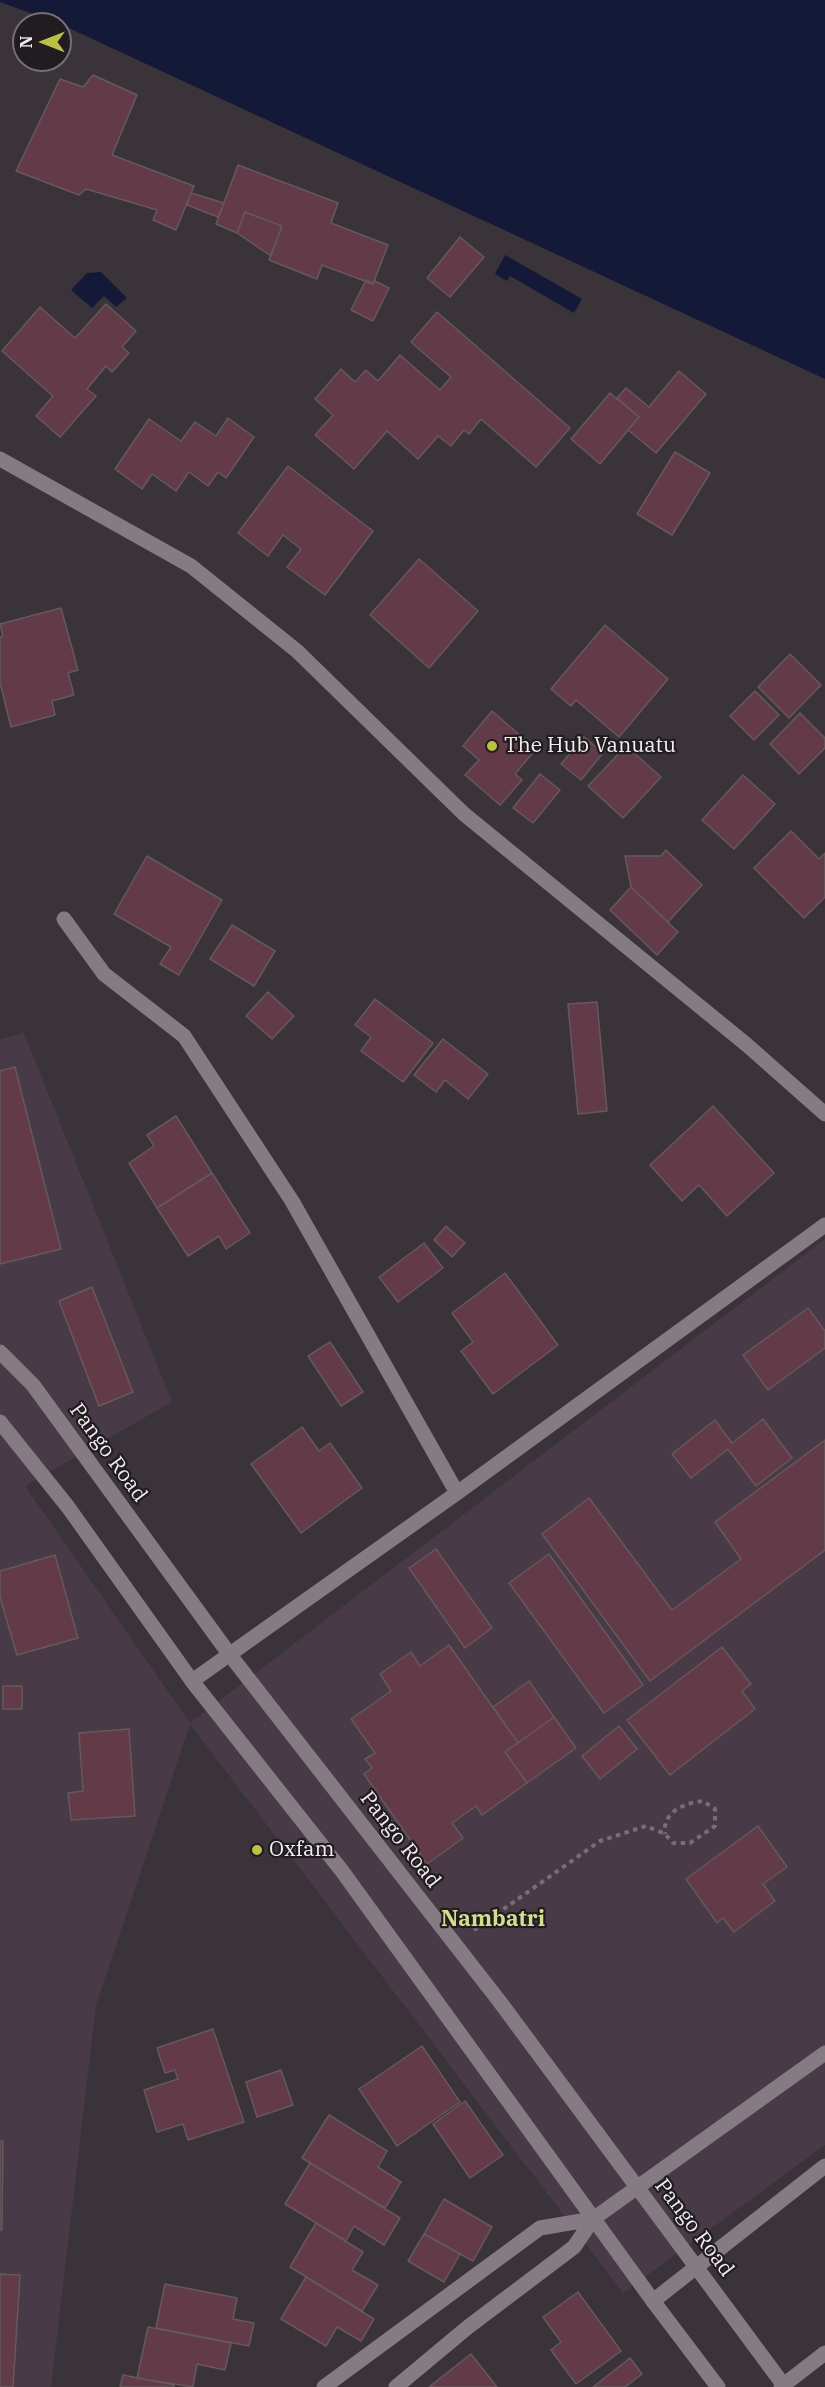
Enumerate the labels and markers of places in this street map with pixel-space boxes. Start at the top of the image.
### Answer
place label: The Hub Vanuatu [504,733,676,759]
marker: The Hub Vanuatu [485,739,499,753]
place label: Oxfam [269,1837,334,1863]
marker: Oxfam [250,1843,264,1857]

